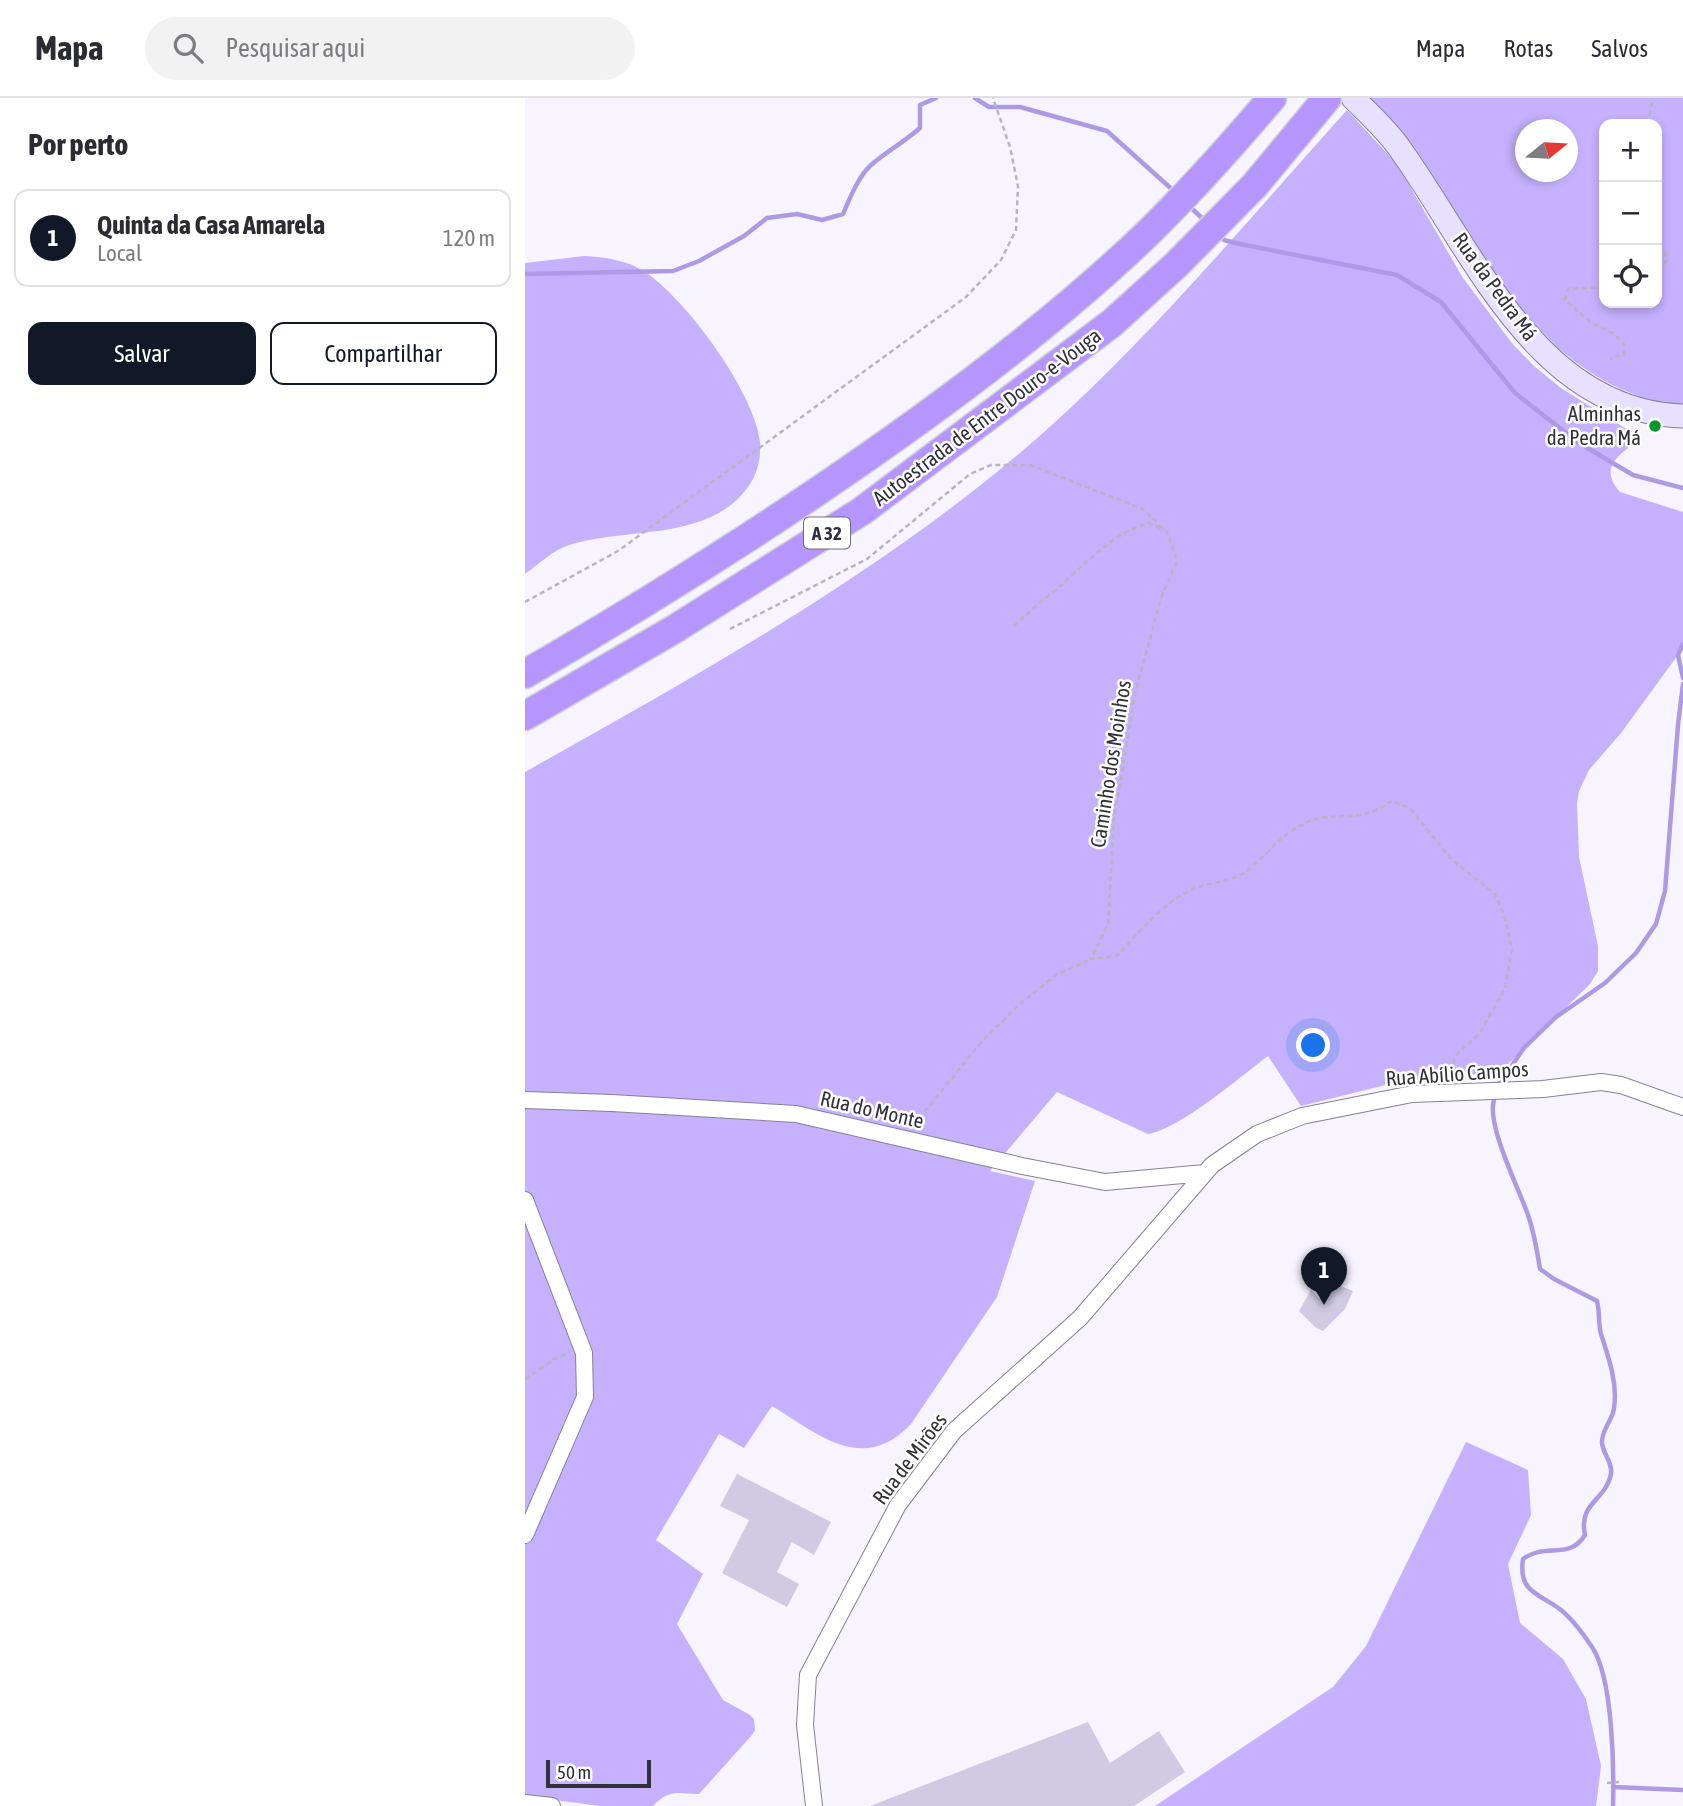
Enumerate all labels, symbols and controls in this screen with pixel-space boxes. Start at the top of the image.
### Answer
search box [145,17,635,80]
text: Mapa [35,29,103,67]
icon: search [169,29,207,67]
text: Pesquisar aqui [225,33,365,63]
text: Mapa [1416,35,1465,62]
text: Rotas [1503,35,1553,62]
text: Salvos [1591,35,1648,62]
north arrow [1515,119,1578,182]
map controls [1599,119,1662,308]
button: + [1599,119,1662,182]
text: Por perto [28,127,128,161]
button: − [1599,182,1662,245]
text: Quinta da Casa Amarela [97,210,325,240]
text: 1 [48,225,58,251]
text: 120 m [443,225,495,251]
street label: Rua da Pedra Má [1449,228,1543,345]
text: Local [97,240,142,266]
button: locate [1599,245,1662,308]
button: Salvar [28,322,256,385]
button: Compartilhar [270,322,497,385]
street label: Autoestrada de Entre Douro-e-Vouga [868,323,1105,510]
place label: Alminhas da Pedra Má [1547,401,1641,449]
marker: Alminhas da Pedra Má [1647,418,1663,434]
road number: A 32 [804,518,850,548]
street label: Caminho dos Moinhos [1085,679,1135,849]
your location [1296,1028,1330,1062]
street label: Rua Abílio Campos [1385,1056,1529,1090]
street label: Rua do Monte [818,1085,926,1133]
pin: 1 [1301,1247,1347,1305]
street label: Rua de Mirões [867,1408,951,1509]
scale bar [546,1757,651,1789]
text: 50 m [557,1761,591,1783]

